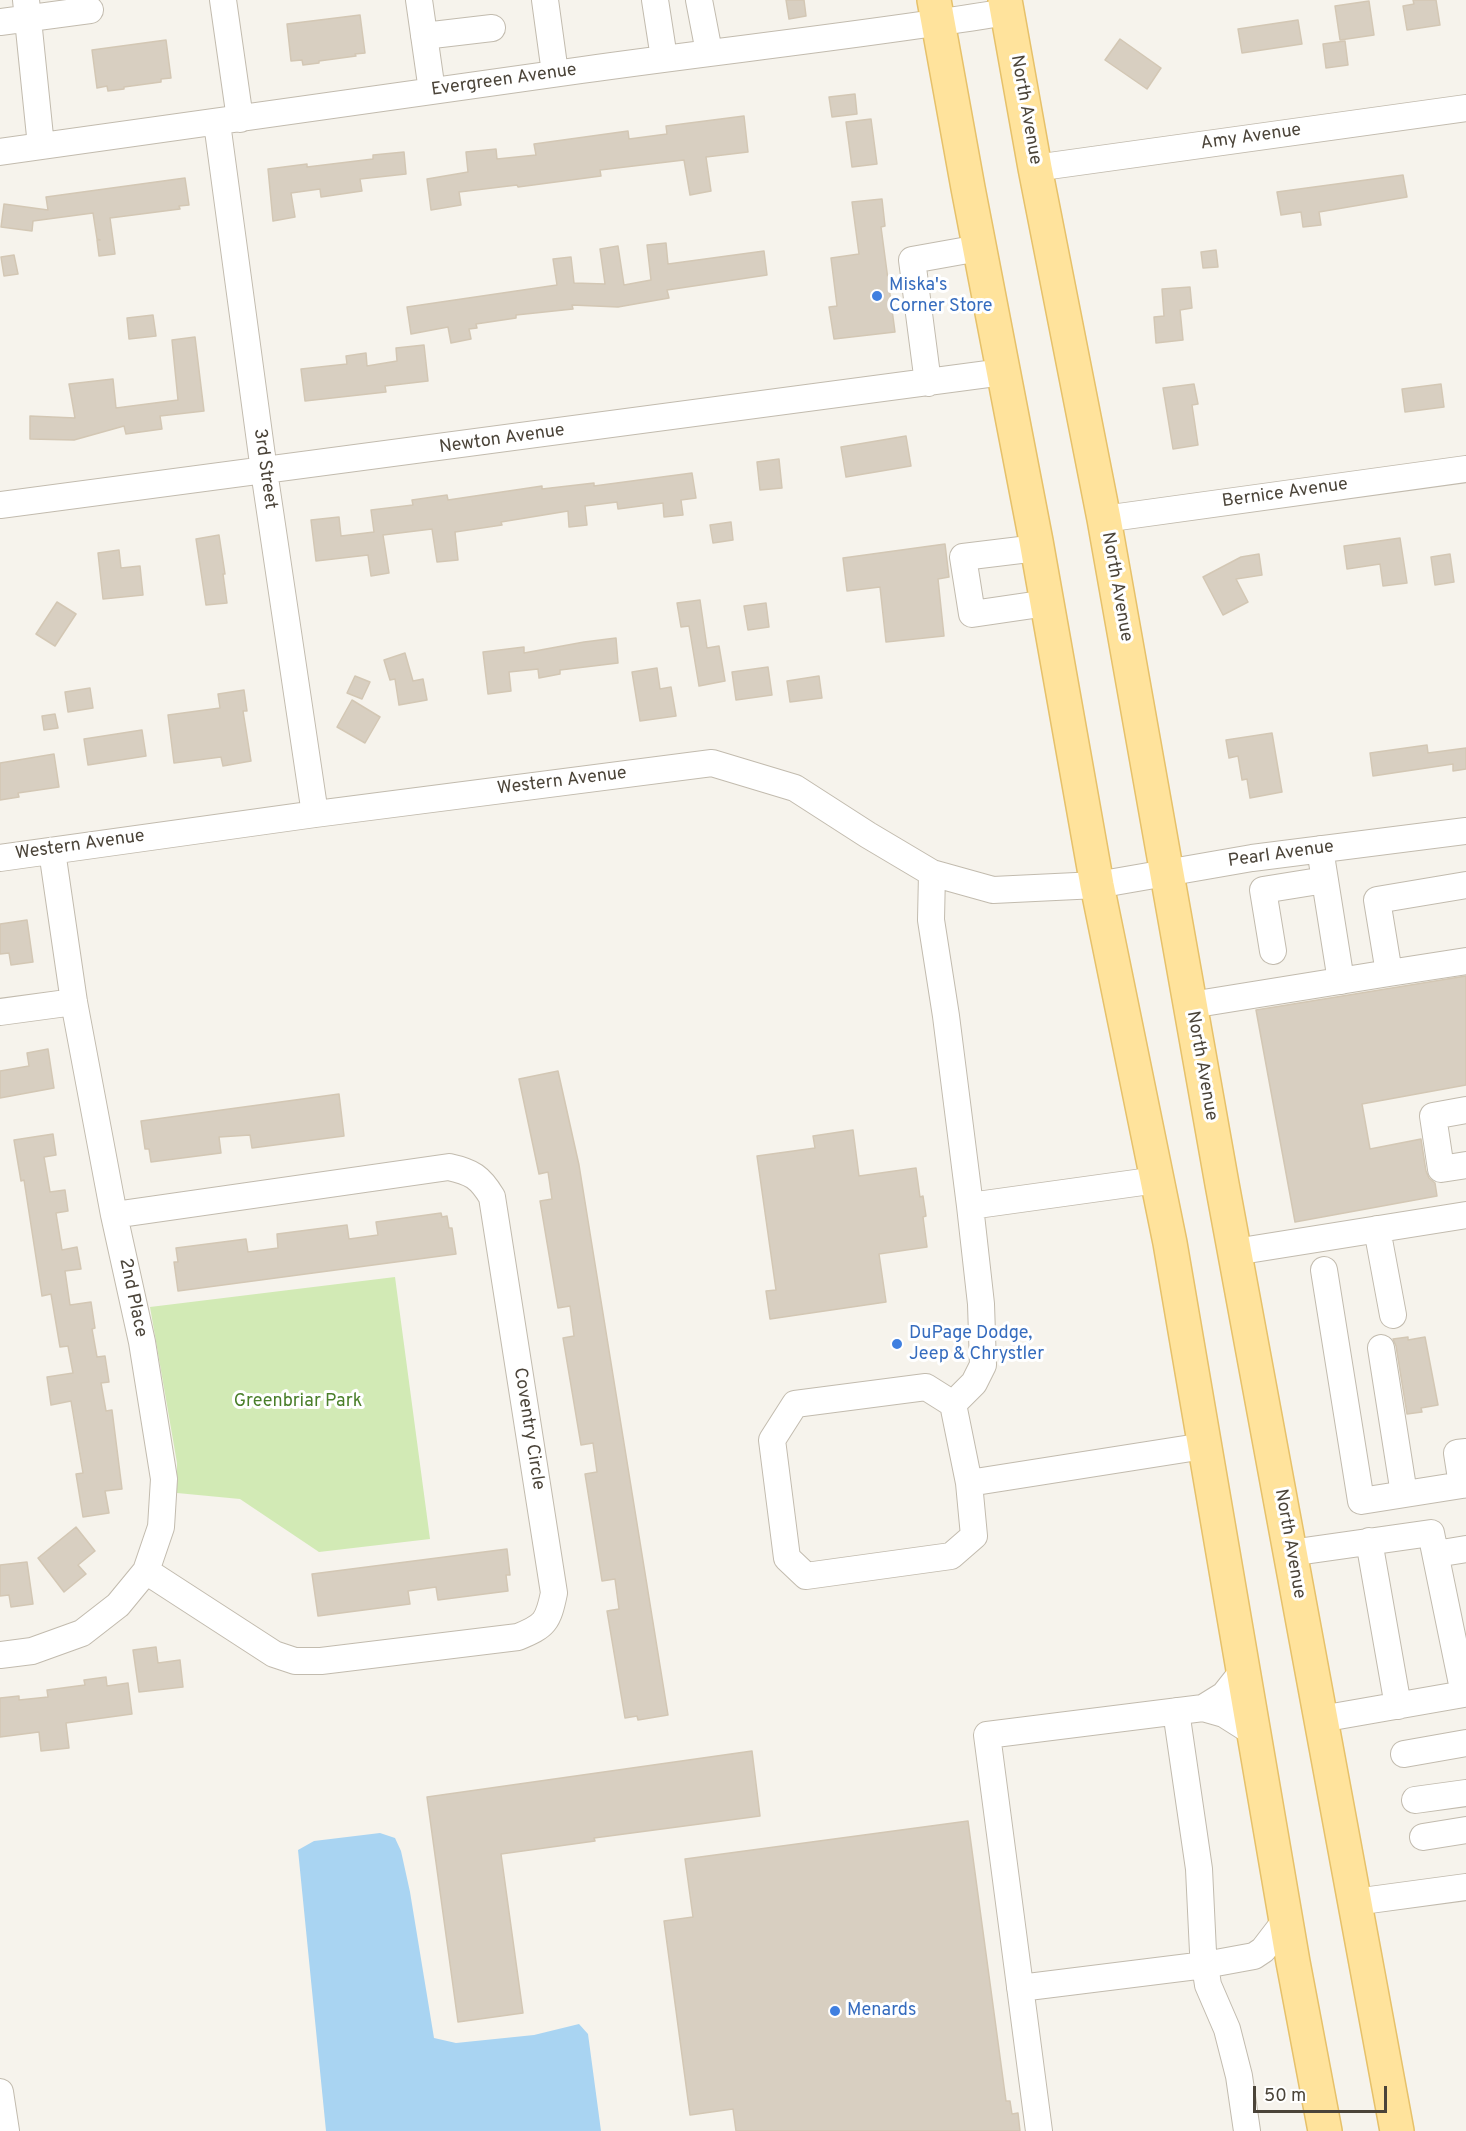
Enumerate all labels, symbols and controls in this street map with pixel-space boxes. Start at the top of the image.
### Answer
street label: North Avenue [1005,53,1045,167]
street label: Evergreen Avenue [430,60,578,102]
street label: Amy Avenue [1199,120,1303,156]
place label: Miska's Corner Store [889,275,993,318]
marker: Miska's Corner Store [870,289,884,303]
street label: Newton Avenue [438,421,566,459]
street label: 3rd Street [248,427,280,511]
street label: Bernice Avenue [1221,474,1349,514]
street label: North Avenue [1096,530,1136,644]
street label: Western Avenue [496,763,628,801]
street label: Western Avenue [14,826,146,866]
street label: Pearl Avenue [1227,837,1335,873]
street label: North Avenue [1181,1009,1221,1123]
street label: 2nd Place [113,1256,151,1340]
place label: DuPage Dodge, Jeep & Chrystler [909,1323,1044,1366]
marker: DuPage Dodge, Jeep & Chrystler [890,1337,904,1351]
street label: Coventry Circle [508,1366,548,1492]
park label: Greenbriar Park [234,1391,362,1413]
street label: North Avenue [1269,1487,1309,1601]
place label: Menards [847,2000,916,2022]
marker: Menards [828,2004,842,2018]
scale bar [1256,2074,1390,2112]
text: 50 m [1264,2085,1306,2108]

